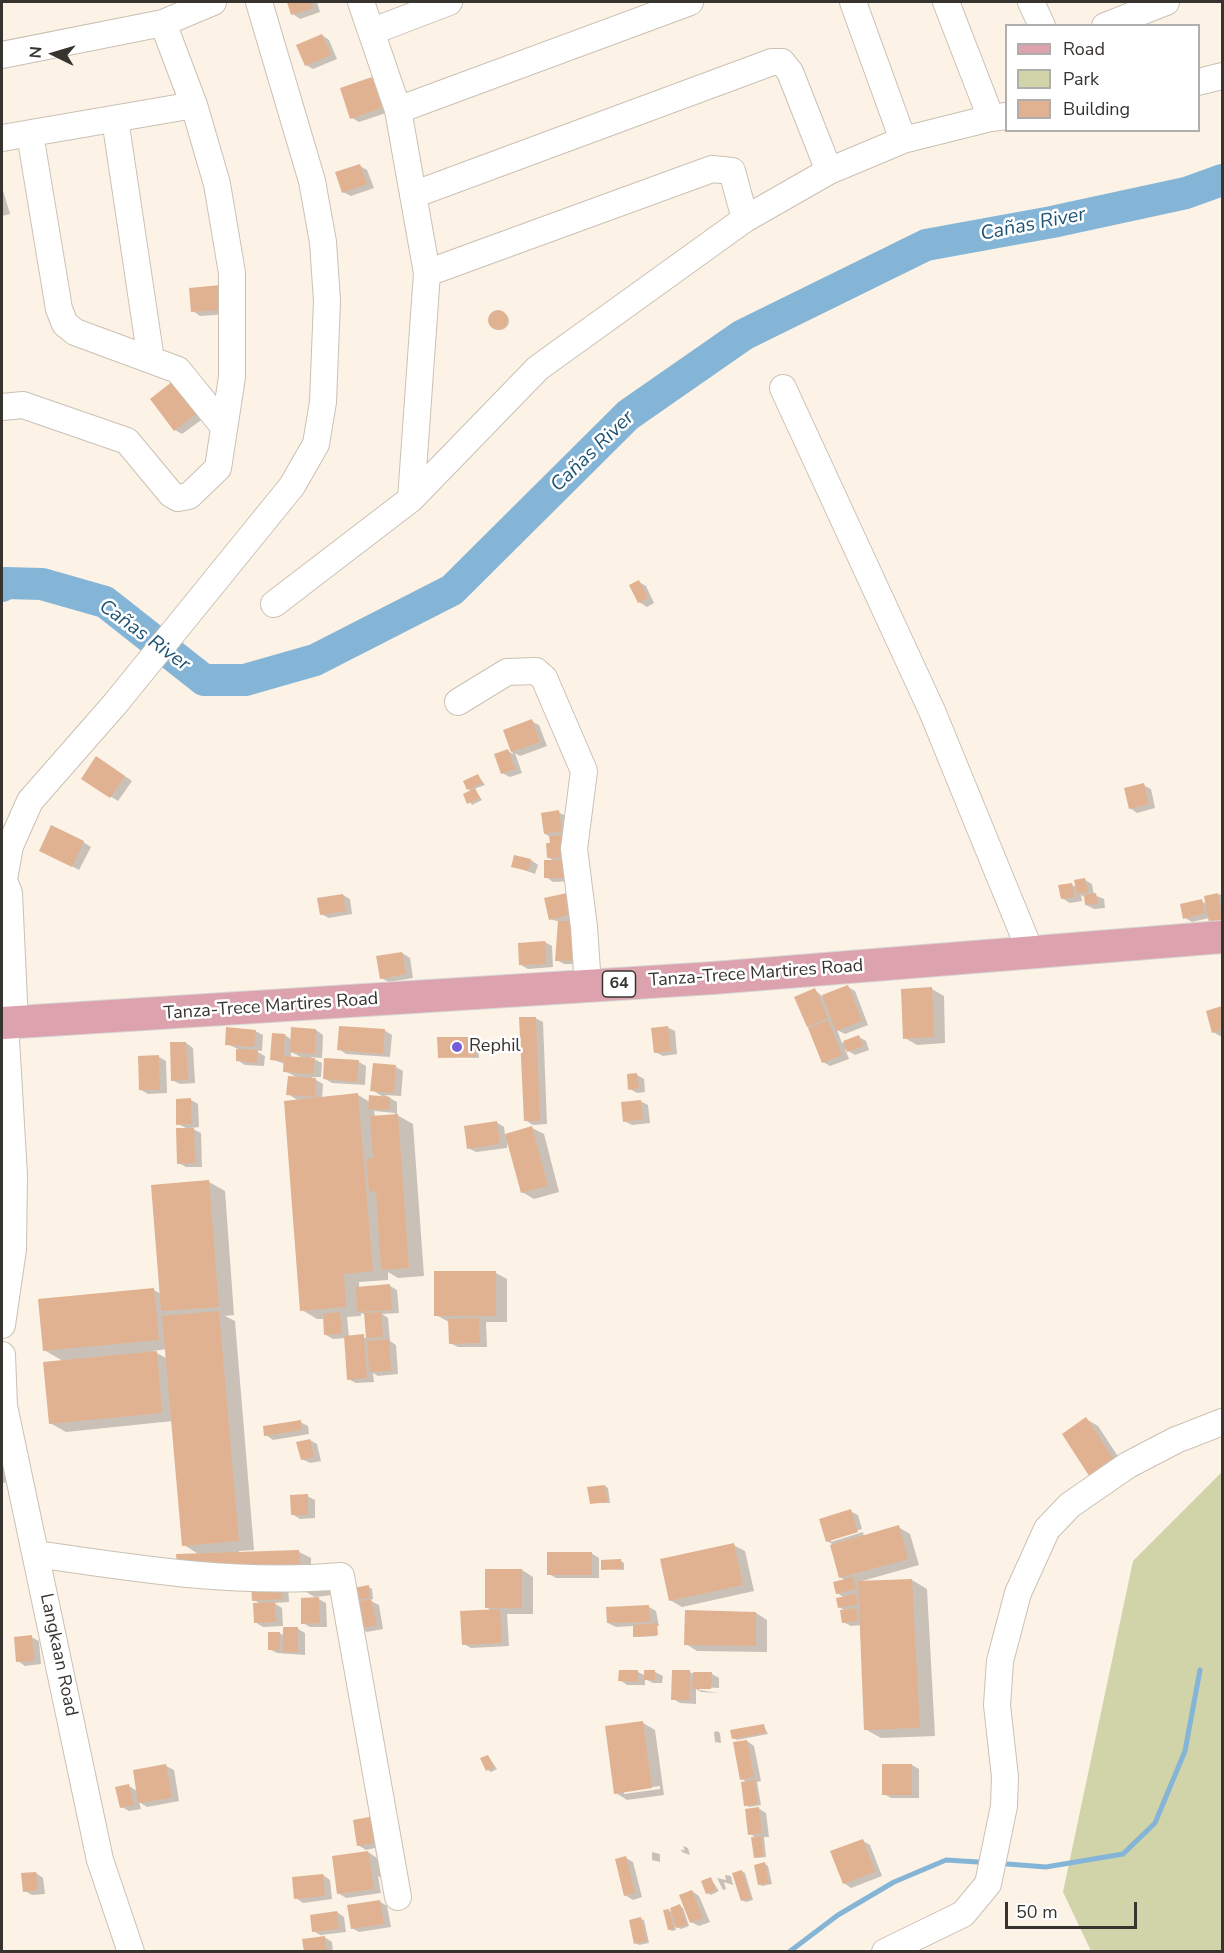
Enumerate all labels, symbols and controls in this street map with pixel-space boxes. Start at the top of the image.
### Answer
north arrow [24,24,84,84]
legend [1005,24,1200,132]
text: Road [1063,37,1105,61]
text: N [25,46,48,59]
text: Park [1063,67,1099,91]
text: Building [1063,97,1130,121]
water label: Cañas River [978,203,1088,247]
water label: Cañas River [546,406,640,498]
water label: Cañas River [94,595,194,677]
street label: Tanza-Trece Martires Road [648,956,864,992]
road number: 64 [602,971,636,997]
street label: Tanza-Trece Martires Road [163,989,379,1025]
place label: Rephil [469,1036,521,1058]
marker: Rephil [450,1040,464,1054]
street label: Langkaan Road [34,1592,82,1718]
scale bar [1008,1890,1140,1928]
text: 50 m [1016,1900,1058,1924]

